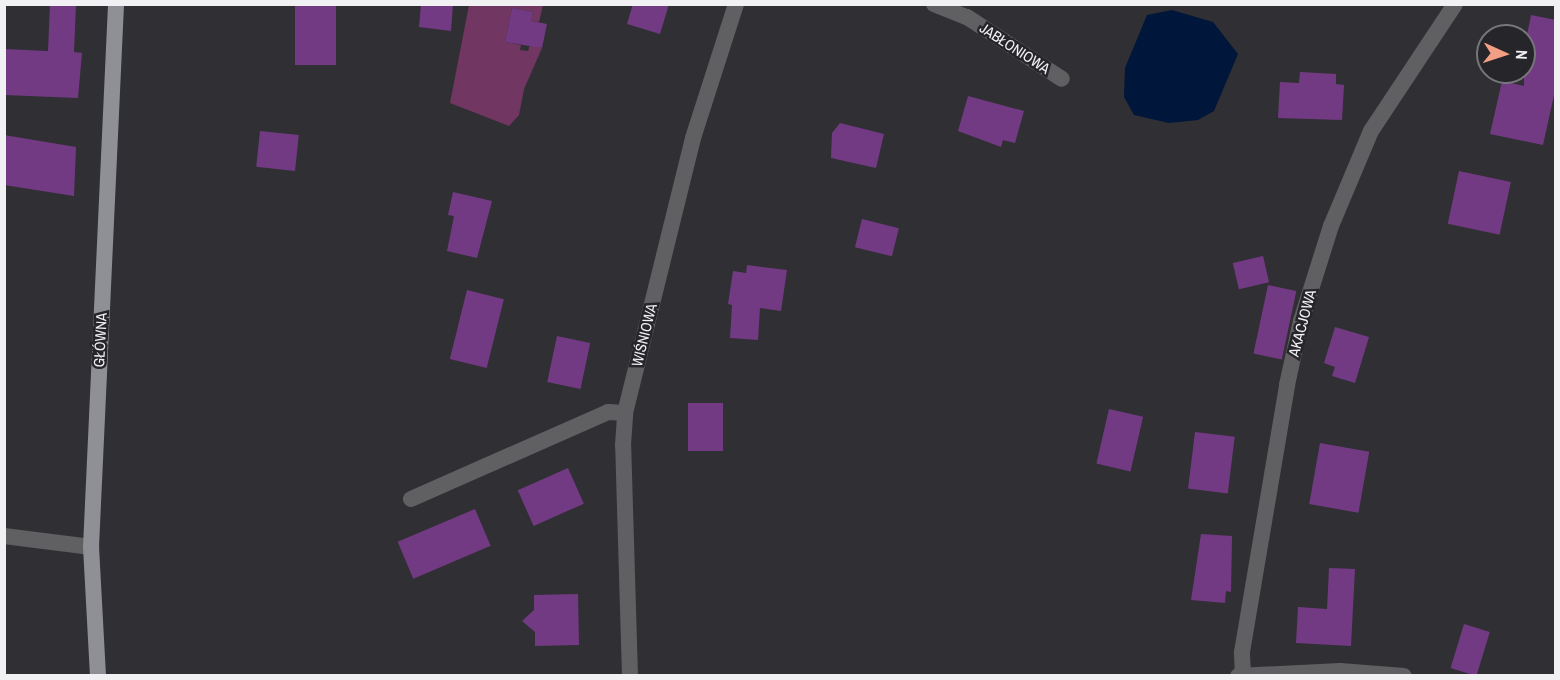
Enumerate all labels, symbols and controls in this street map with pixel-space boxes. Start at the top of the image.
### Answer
street label: JABŁONIOWA [976,19,1054,77]
north arrow [1476,24,1536,84]
text: N [1511,50,1533,60]
street label: AKACJOWA [1284,288,1320,358]
street label: WIŚNIOWA [627,302,661,368]
street label: GŁÓWNA [90,312,110,368]

